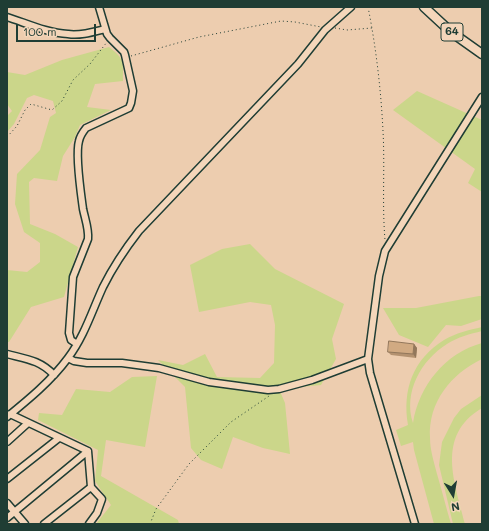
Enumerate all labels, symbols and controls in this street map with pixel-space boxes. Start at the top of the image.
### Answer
scale bar [18,16,98,42]
text: 100 m [23,23,57,39]
road number: 64 [441,23,463,41]
north arrow [433,475,473,515]
text: N [450,499,461,515]

